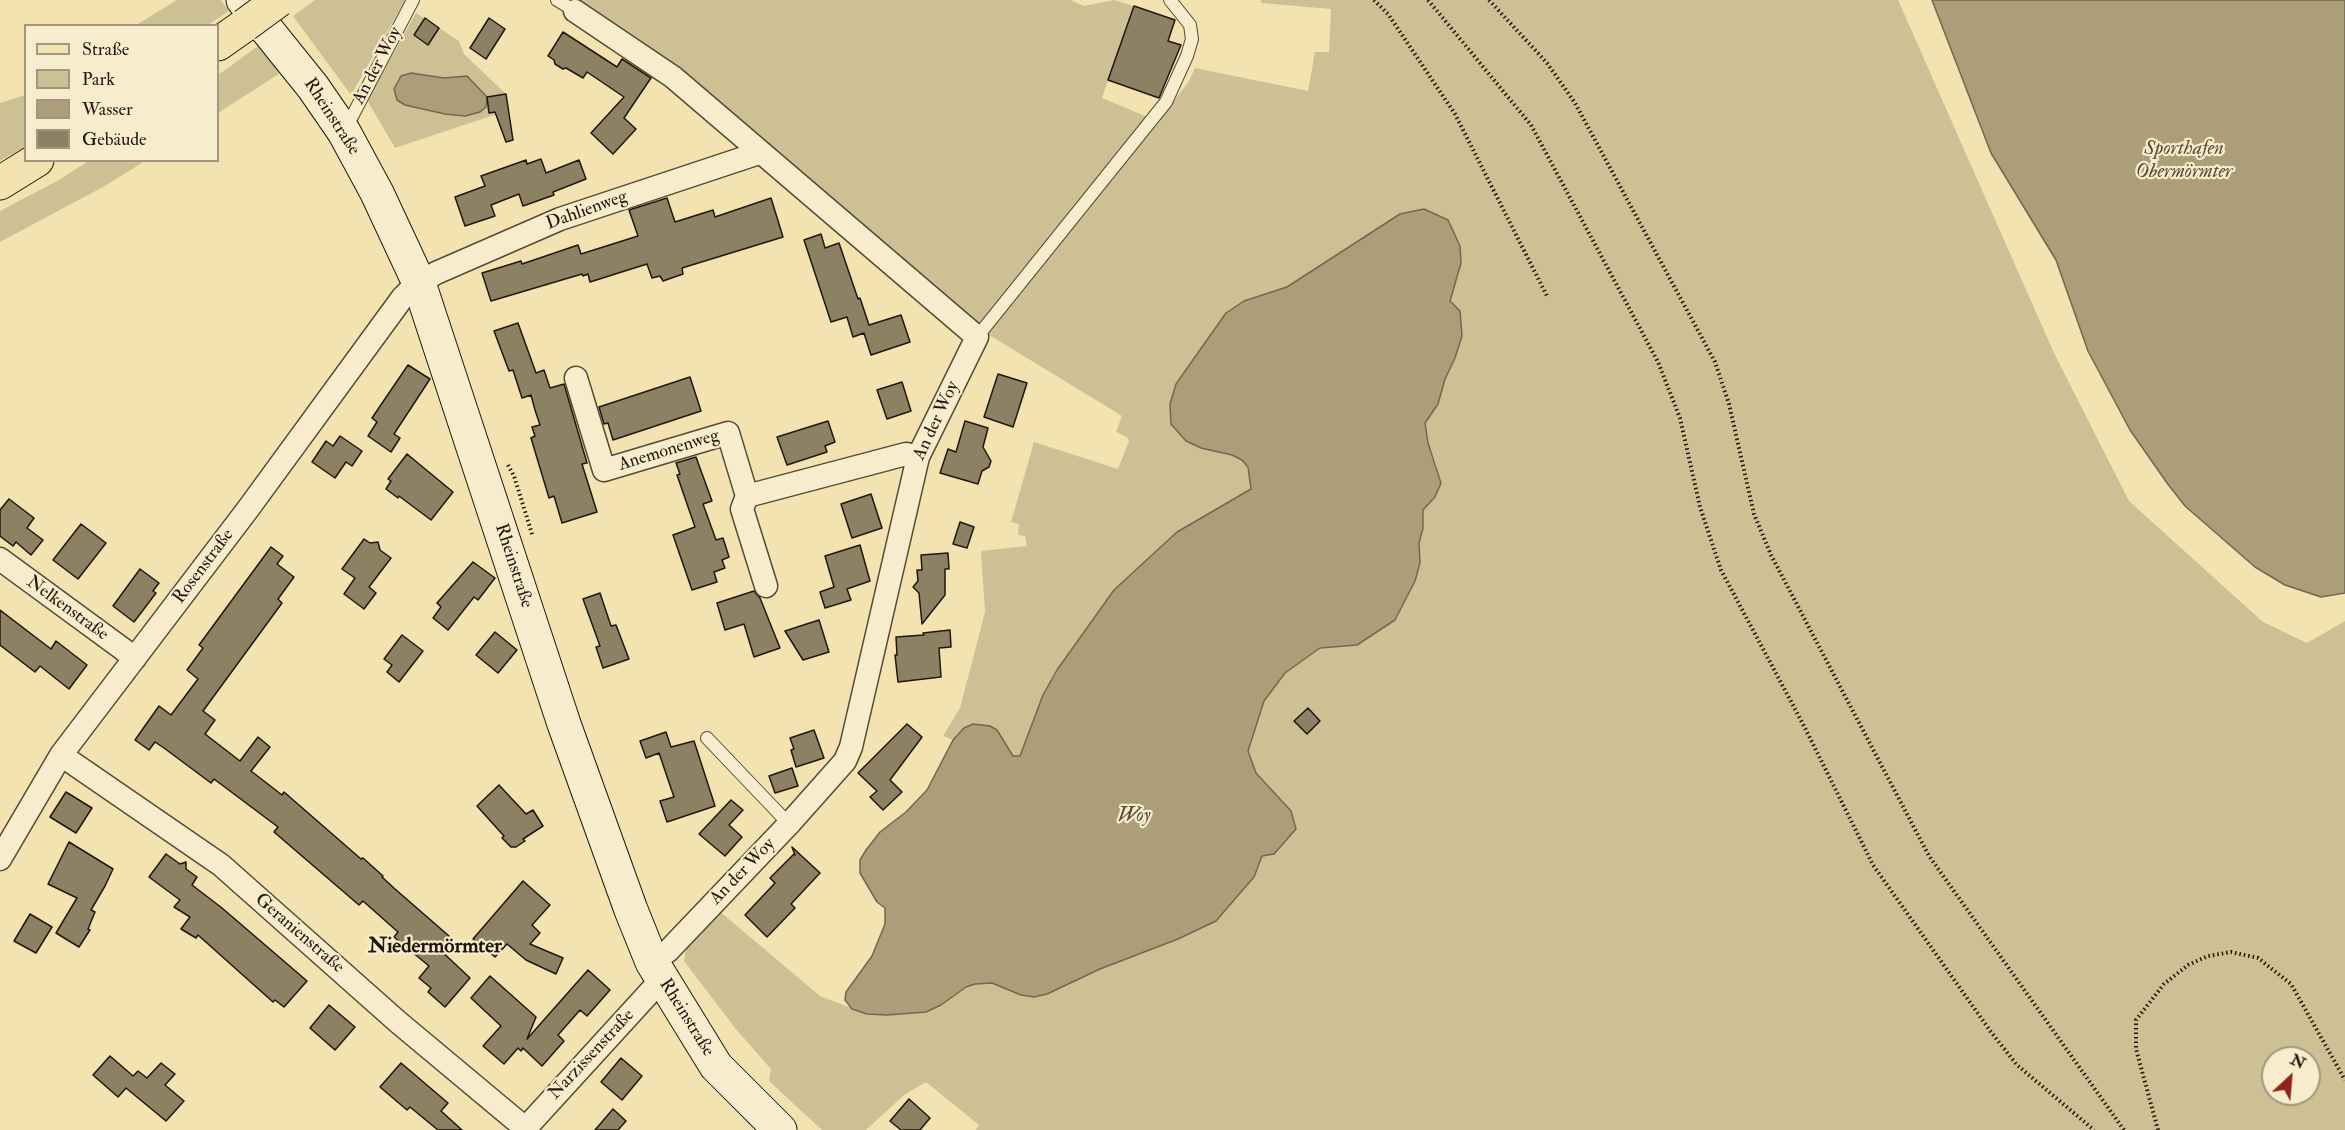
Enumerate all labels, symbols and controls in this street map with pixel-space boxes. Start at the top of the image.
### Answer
legend [24,24,219,162]
street label: An der Woy [349,24,407,108]
text: Straße [82,38,129,61]
text: Park [82,68,115,91]
street label: Rheinstraße [298,75,364,159]
text: Wasser [82,98,133,121]
text: Gebäude [82,128,147,151]
water label: Sporthafen Obermörmter [2135,138,2233,185]
street label: Dahlienweg [543,186,631,236]
street label: An der Woy [909,378,965,464]
street label: Anemonenweg [616,425,722,477]
street label: Rheinstraße [489,521,537,611]
street label: Rosenstraße [169,525,239,609]
street label: Nelkenstraße [22,572,112,646]
water label: Woy [1118,805,1150,829]
street label: An der Woy [706,834,780,910]
street label: Geranienstraße [250,889,348,979]
district label: Niedermörmter [368,934,502,960]
street label: Rheinstraße [654,975,718,1061]
street label: Narzissenstraße [545,1005,639,1105]
north arrow [2261,1046,2321,1106]
text: N [2287,1049,2309,1074]

